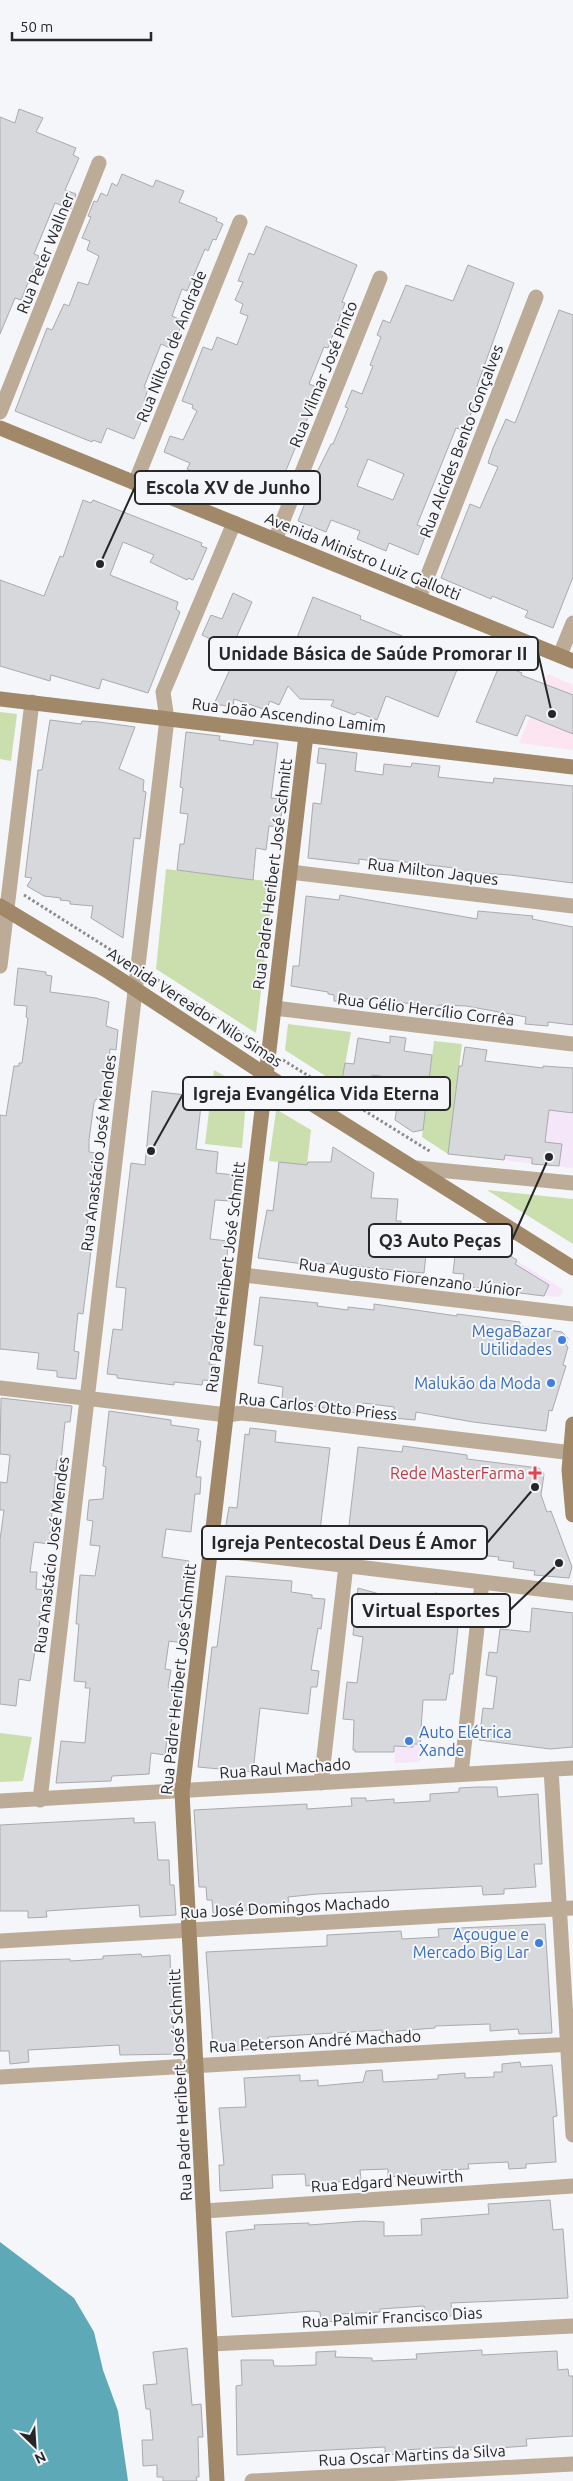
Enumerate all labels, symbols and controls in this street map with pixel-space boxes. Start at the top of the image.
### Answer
scale bar [12,10,151,42]
text: 50 m [20,18,53,35]
street label: Rua Peter Wallner [12,190,78,316]
street label: Rua Nilton de Andrade [132,267,210,425]
street label: Rua Vilmar José Pinto [285,298,361,450]
street label: Rua Alcides Bento Gonçalves [416,342,506,540]
callout: Escola XV de Junho [135,471,320,504]
text: Escola XV de Junho [146,477,310,497]
street label: Avenida Ministro Luiz Gallotti [263,508,463,604]
callout: Unidade Básica de Saúde Promorar II [209,637,538,670]
text: Unidade Básica de Saúde Promorar II [219,643,527,663]
street label: Rua João Ascendino Lamim [191,694,387,736]
street label: Rua Padre Heribert José Schmitt [249,757,295,991]
street label: Rua Milton Jaques [367,854,500,888]
street label: Avenida Vereador Nilo Simas [104,944,286,1070]
street label: Rua Gélio Hercílio Corrêa [336,989,516,1029]
street label: Rua Anastácio José Mendes [77,1053,119,1252]
callout: Igreja Evangélica Vida Eterna [183,1077,450,1110]
text: Igreja Evangélica Vida Eterna [193,1083,439,1103]
street label: Rua Padre Heribert José Schmitt [202,1160,248,1394]
callout: Q3 Auto Peças [369,1224,512,1257]
text: Q3 Auto Peças [379,1230,501,1251]
street label: Rua Augusto Fiorenzano Júnior [298,1254,522,1300]
place label: MegaBazar Utilidades [472,1322,552,1358]
marker: MegaBazar Utilidades [556,1334,568,1346]
place label: Malukão da Moda [414,1374,541,1392]
marker: Malukão da Moda [545,1377,557,1389]
street label: Rua Carlos Otto Priess [238,1389,398,1423]
street label: Rua Anastácio José Mendes [30,1455,72,1654]
place label: Rede MasterFarma [390,1464,525,1482]
marker: Rede MasterFarma [529,1467,541,1479]
callout: Igreja Pentecostal Deus É Amor [202,1526,487,1559]
text: Igreja Pentecostal Deus É Amor [211,1531,477,1552]
street label: Rua Padre Heribert José Schmitt [157,1562,199,1796]
callout: Virtual Esportes [352,1594,510,1627]
text: Virtual Esportes [362,1600,500,1620]
place label: Auto Elétrica Xande [419,1723,512,1759]
marker: Auto Elétrica Xande [403,1735,415,1747]
street label: Rua Raul Machado [219,1754,351,1782]
street label: Rua José Domingos Machado [180,1893,390,1921]
place label: Açougue e Mercado Big Lar [413,1925,529,1961]
marker: Açougue e Mercado Big Lar [533,1937,545,1949]
street label: Rua Padre Heribert José Schmitt [165,1968,195,2202]
street label: Rua Peterson André Machado [208,2026,422,2056]
street label: Rua Edgard Neuwirth [310,2167,464,2195]
street label: Rua Palmir Francisco Dias [301,2303,483,2331]
north arrow [10,2421,60,2471]
street label: Rua Oscar Martins da Silva [318,2441,506,2469]
text: N [32,2448,49,2467]

